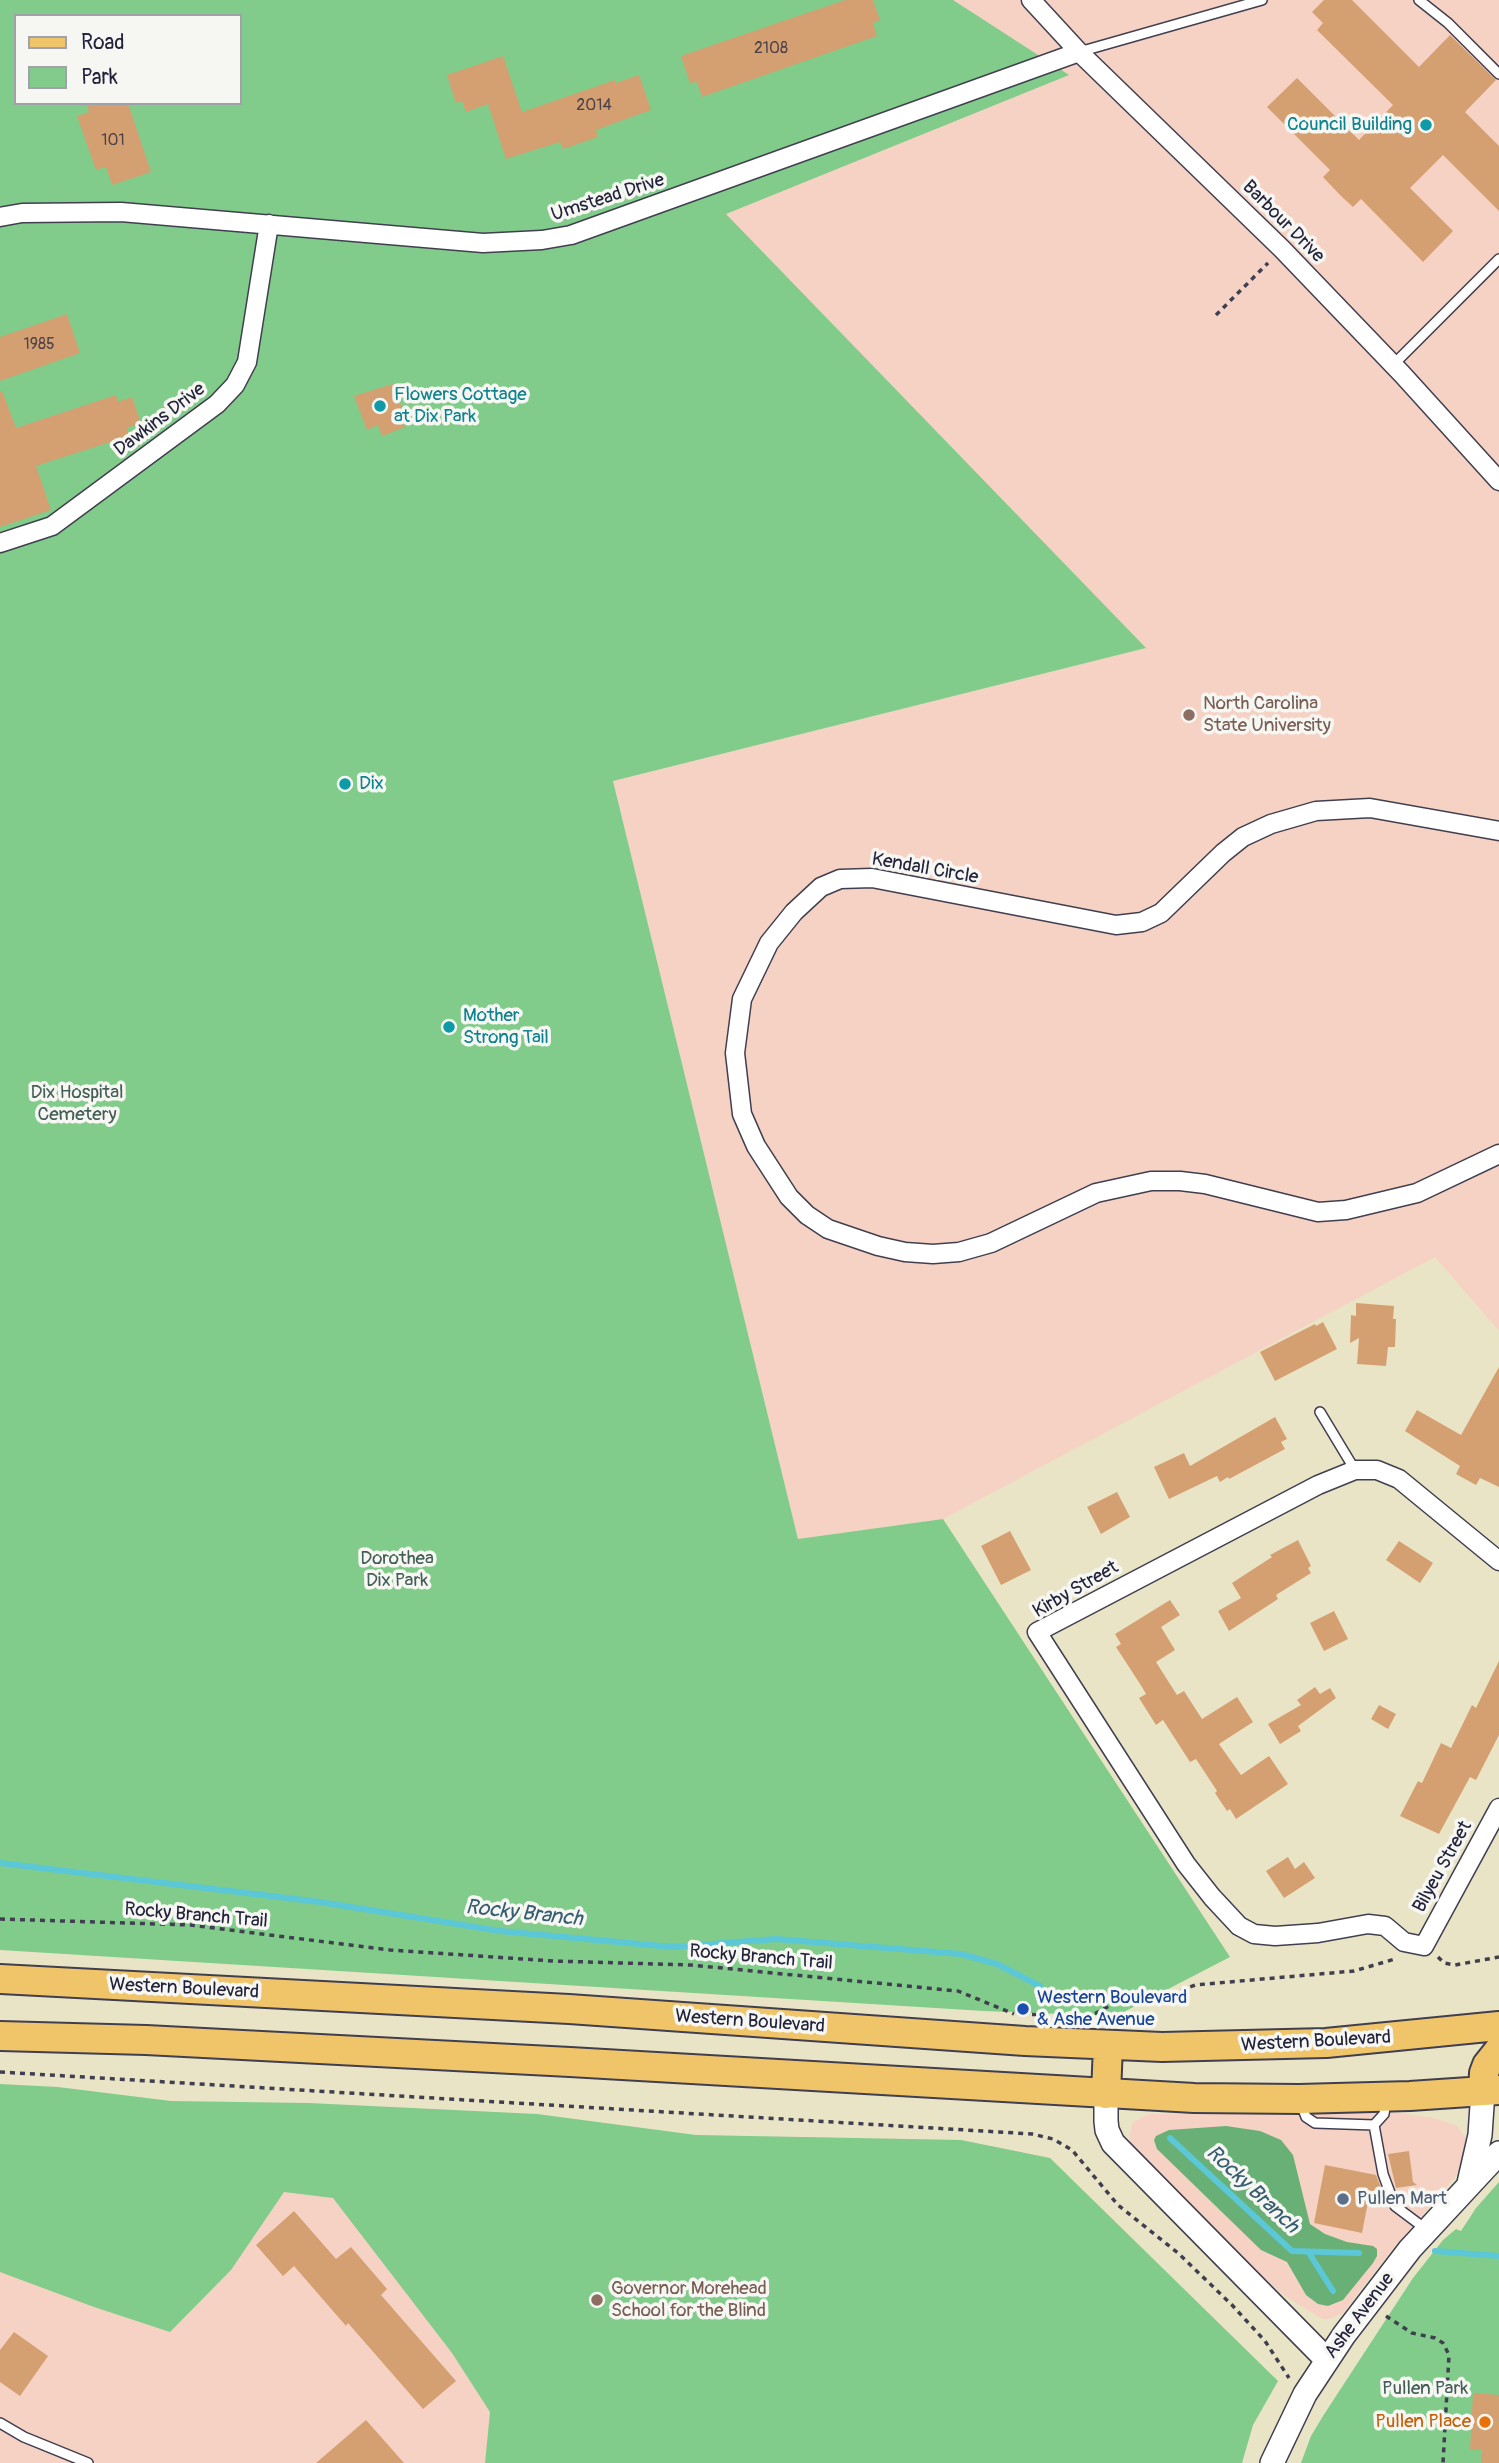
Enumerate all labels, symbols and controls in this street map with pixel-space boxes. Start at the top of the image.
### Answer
legend [14,14,242,105]
text: Road [81,29,125,56]
house number: 2108 [754,39,788,59]
text: Park [81,64,118,91]
house number: 2014 [576,96,612,116]
place label: Council Building [1287,114,1412,136]
marker: Council Building [1418,117,1434,133]
house number: 101 [101,131,125,151]
street label: Umstead Drive [549,169,667,227]
street label: Barbour Drive [1237,176,1329,268]
house number: 1985 [23,335,55,355]
street label: Dawkins Drive [110,378,210,462]
place label: Flowers Cottage at Dix Park [394,384,527,428]
marker: Flowers Cottage at Dix Park [372,398,388,414]
place label: North Carolina State University [1203,693,1331,737]
marker: North Carolina State University [1181,707,1197,723]
place label: Dix [359,773,384,795]
marker: Dix [337,776,353,792]
street label: Kendall Circle [870,848,980,890]
place label: Mother Strong Tail [463,1005,549,1049]
marker: Mother Strong Tail [441,1019,457,1035]
park label: Dix Hospital Cemetery [30,1082,124,1126]
park label: Dorothea Dix Park [360,1548,434,1592]
street label: Kirby Street [1029,1556,1123,1624]
street label: Bilyeu Street [1409,1817,1477,1917]
water label: Rocky Branch [464,1895,584,1933]
street label: Rocky Branch Trail [123,1898,269,1934]
street label: Rocky Branch Trail [688,1940,834,1976]
street label: Western Boulevard [108,1974,260,2004]
place label: Western Boulevard & Ashe Avenue [1037,1987,1187,2031]
marker: Western Boulevard & Ashe Avenue [1015,2001,1031,2017]
street label: Western Boulevard [674,2005,826,2039]
street label: Western Boulevard [1240,2027,1392,2057]
water label: Rocky Branch [1201,2141,1303,2239]
place label: Pullen Mart [1357,2188,1447,2210]
marker: Pullen Mart [1335,2191,1351,2207]
street label: Ashe Avenue [1320,2269,1400,2363]
place label: Governor Morehead School for the Blind [611,2278,767,2322]
marker: Governor Morehead School for the Blind [589,2292,605,2308]
park label: Pullen Park [1382,2378,1468,2400]
place label: Pullen Place [1375,2411,1471,2433]
marker: Pullen Place [1477,2414,1493,2430]

